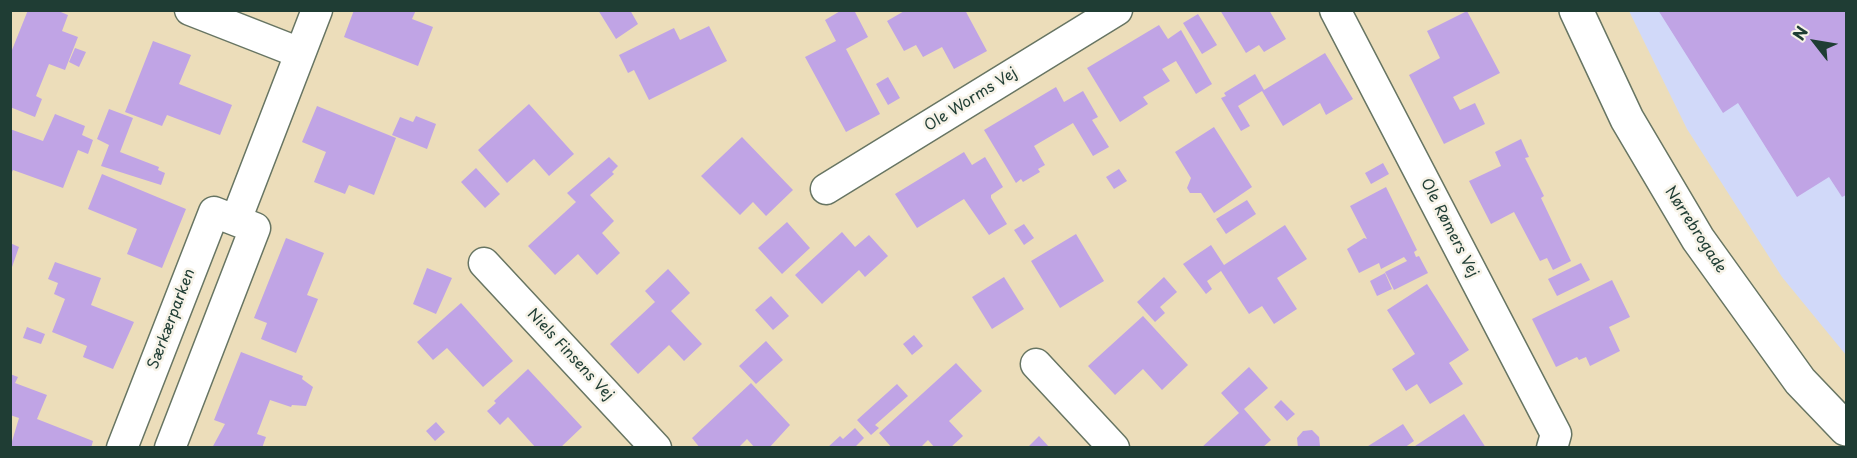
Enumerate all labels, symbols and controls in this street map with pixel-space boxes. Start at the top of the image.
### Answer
north arrow [1785,12,1845,72]
text: N [1786,21,1813,44]
street label: Ole Worms Vej [921,64,1021,136]
street label: Ole Rømers Vej [1416,176,1482,280]
street label: Nørrebrogade [1660,183,1730,277]
street label: Særkærparken [145,266,199,372]
street label: Niels Finsens Vej [523,306,617,404]

